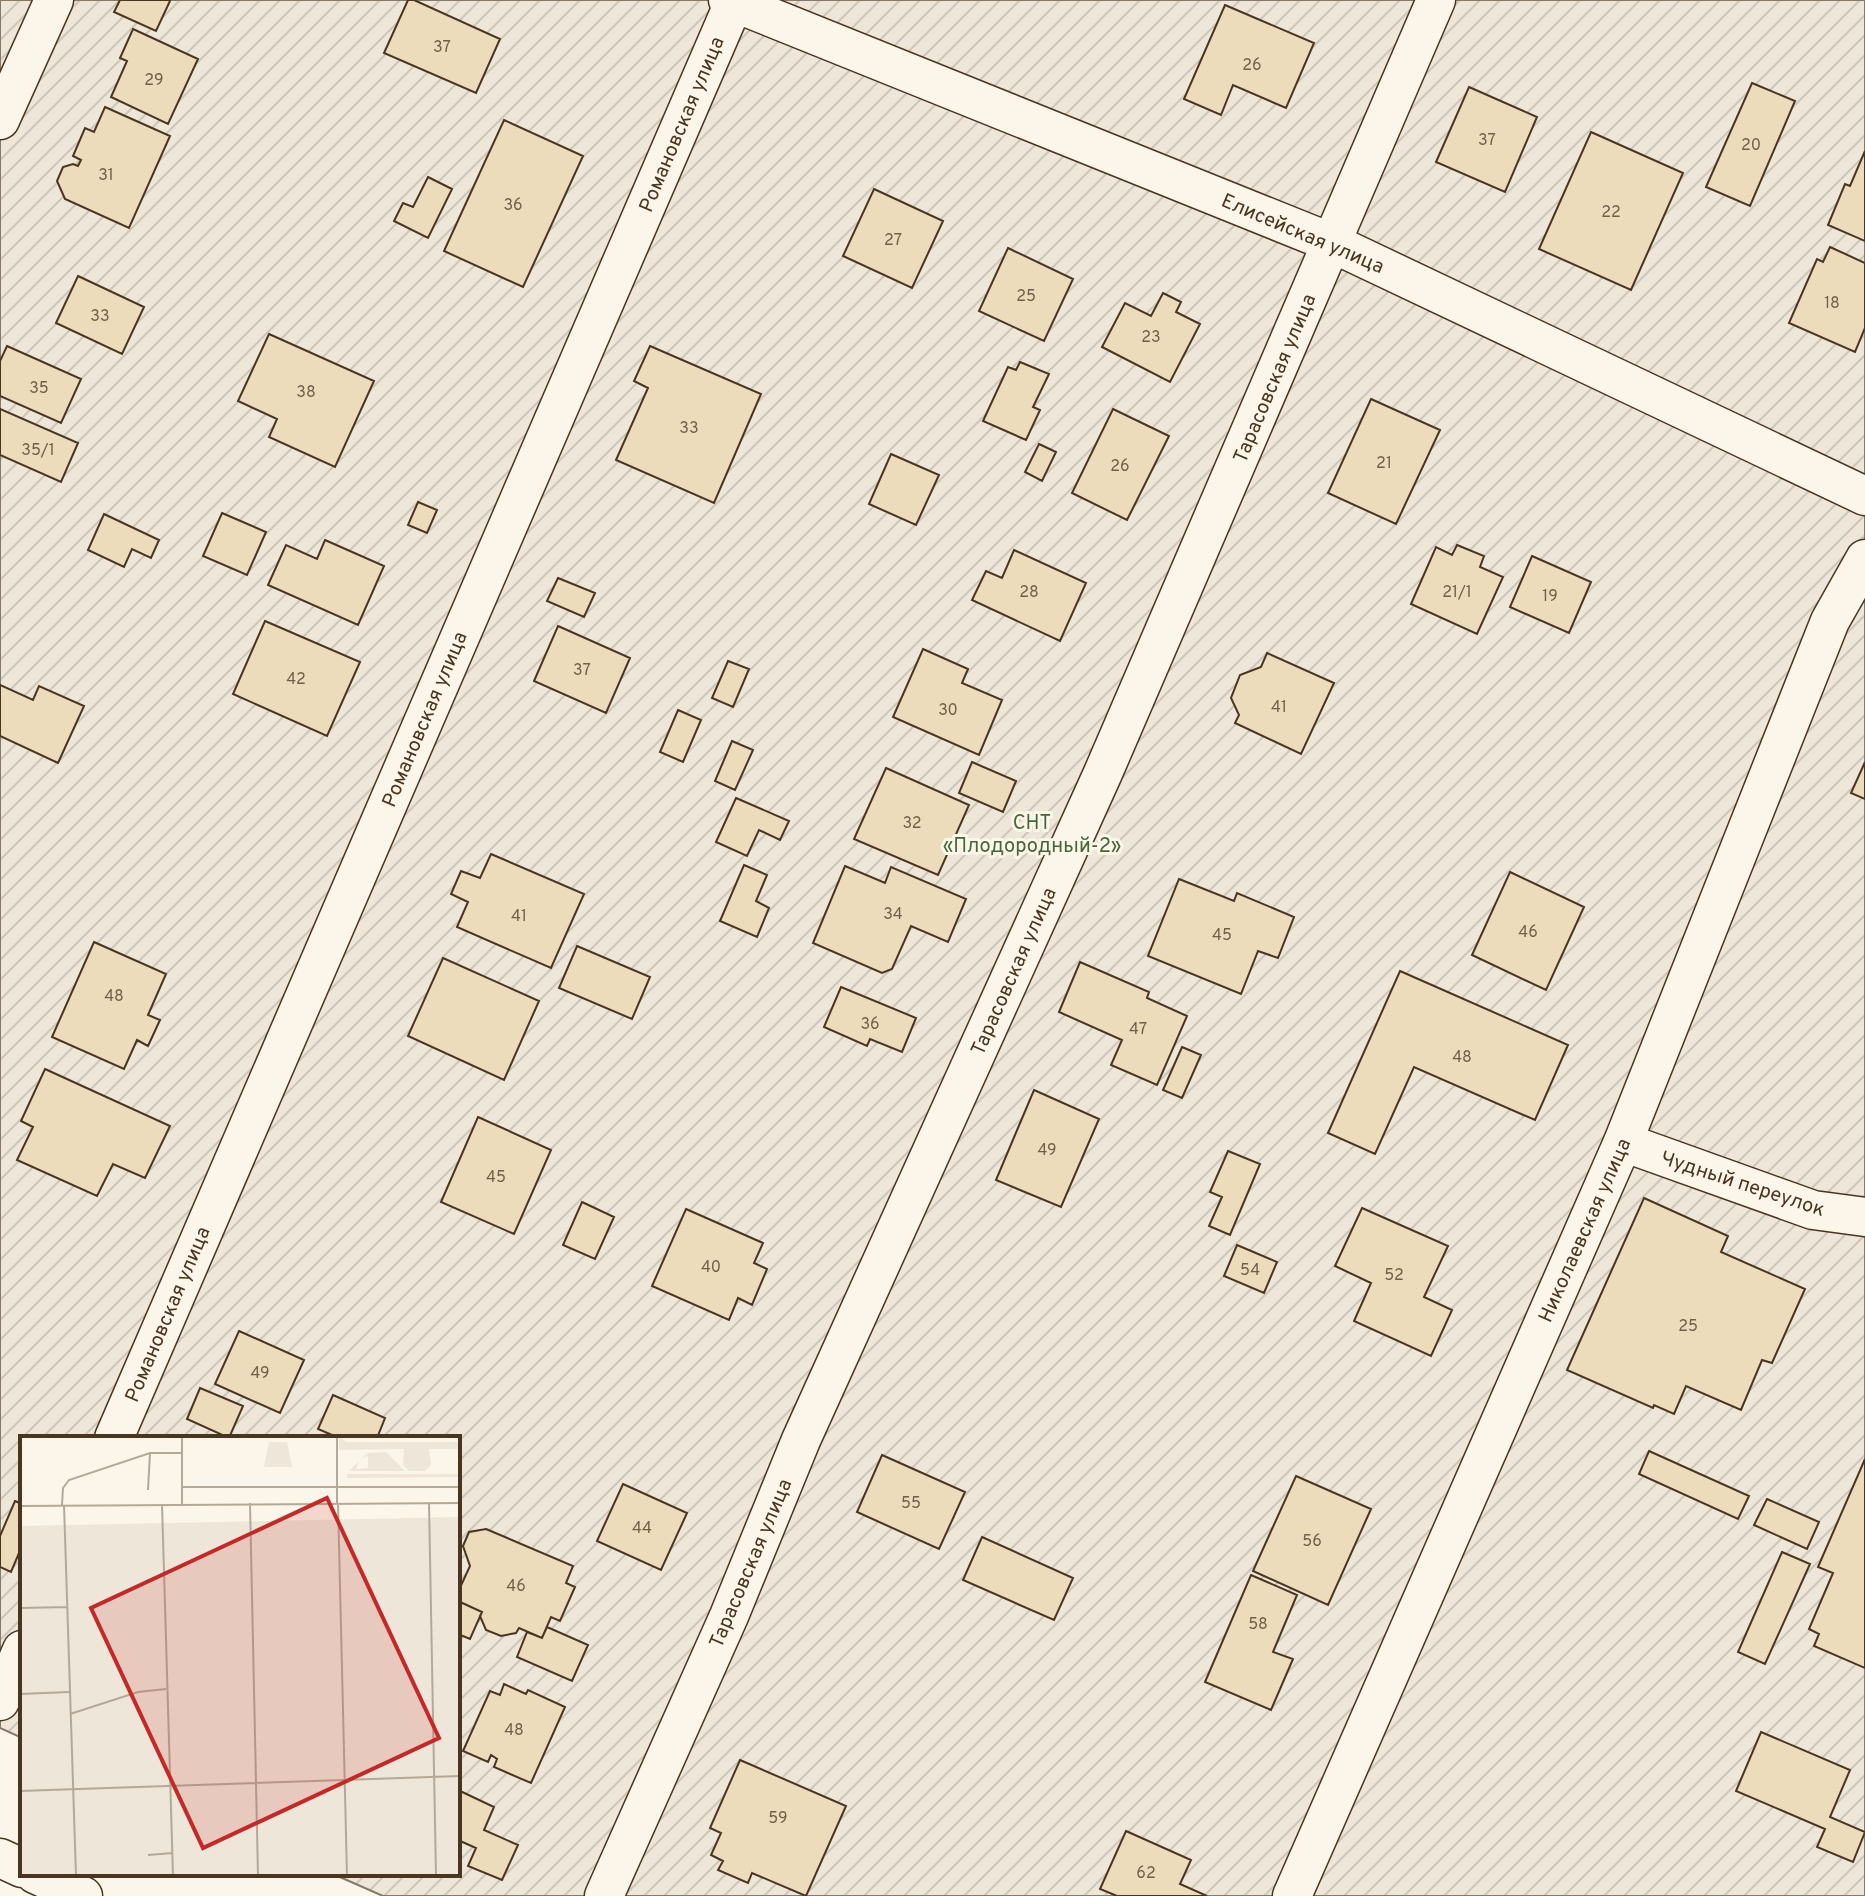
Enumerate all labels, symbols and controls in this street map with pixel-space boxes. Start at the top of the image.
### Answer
street label: Романовская улица [634,33,732,217]
house number: 37 [433,38,451,58]
house number: 26 [1242,56,1262,76]
house number: 29 [144,71,164,91]
house number: 37 [1478,131,1496,151]
house number: 20 [1741,136,1761,156]
house number: 31 [98,166,114,186]
street label: Елисейская улица [1217,189,1388,281]
house number: 36 [503,196,523,216]
house number: 22 [1601,203,1621,223]
house number: 27 [884,231,902,251]
house number: 25 [1016,287,1036,307]
street label: Тарасовская улица [1228,290,1323,467]
house number: 18 [1824,294,1840,314]
house number: 33 [90,307,110,327]
house number: 23 [1141,328,1161,348]
house number: 35 [29,379,49,399]
house number: 38 [296,383,316,403]
house number: 33 [679,419,699,439]
house number: 35/1 [21,441,55,461]
house number: 21 [1376,454,1392,474]
house number: 26 [1110,457,1130,477]
house number: 28 [1019,583,1039,603]
house number: 21/1 [1442,583,1472,603]
house number: 19 [1542,587,1558,607]
street label: Романовская улица [377,628,475,812]
house number: 37 [573,661,591,681]
house number: 42 [286,670,306,690]
house number: 41 [1271,698,1287,718]
house number: 30 [938,701,958,721]
park label: СНТ «Плодородный-2» [943,811,1121,860]
house number: 32 [902,814,922,834]
street label: Тарасовская улица [966,884,1064,1060]
house number: 34 [883,905,903,925]
house number: 41 [511,907,527,927]
house number: 46 [1518,923,1538,943]
house number: 45 [1212,926,1232,946]
house number: 48 [104,987,124,1007]
house number: 36 [860,1015,880,1035]
house number: 47 [1129,1020,1147,1040]
house number: 48 [1452,1048,1472,1068]
street label: Николаевская улица [1534,1135,1638,1327]
house number: 49 [1037,1141,1057,1161]
street label: Чудный переулок [1657,1146,1828,1224]
house number: 45 [486,1168,506,1188]
street label: Романовская улица [120,1223,218,1407]
house number: 40 [701,1258,721,1278]
house number: 54 [1240,1261,1260,1281]
house number: 52 [1384,1266,1404,1286]
house number: 25 [1678,1317,1698,1337]
house number: 49 [250,1364,270,1384]
inset map [20,1436,460,1876]
street label: Тарасовская улица [704,1475,799,1652]
house number: 55 [901,1494,921,1514]
house number: 44 [632,1519,652,1539]
house number: 56 [1302,1532,1322,1552]
house number: 46 [506,1577,526,1597]
house number: 58 [1248,1615,1268,1635]
house number: 48 [504,1721,524,1741]
house number: 59 [768,1809,788,1829]
house number: 62 [1136,1864,1156,1884]

